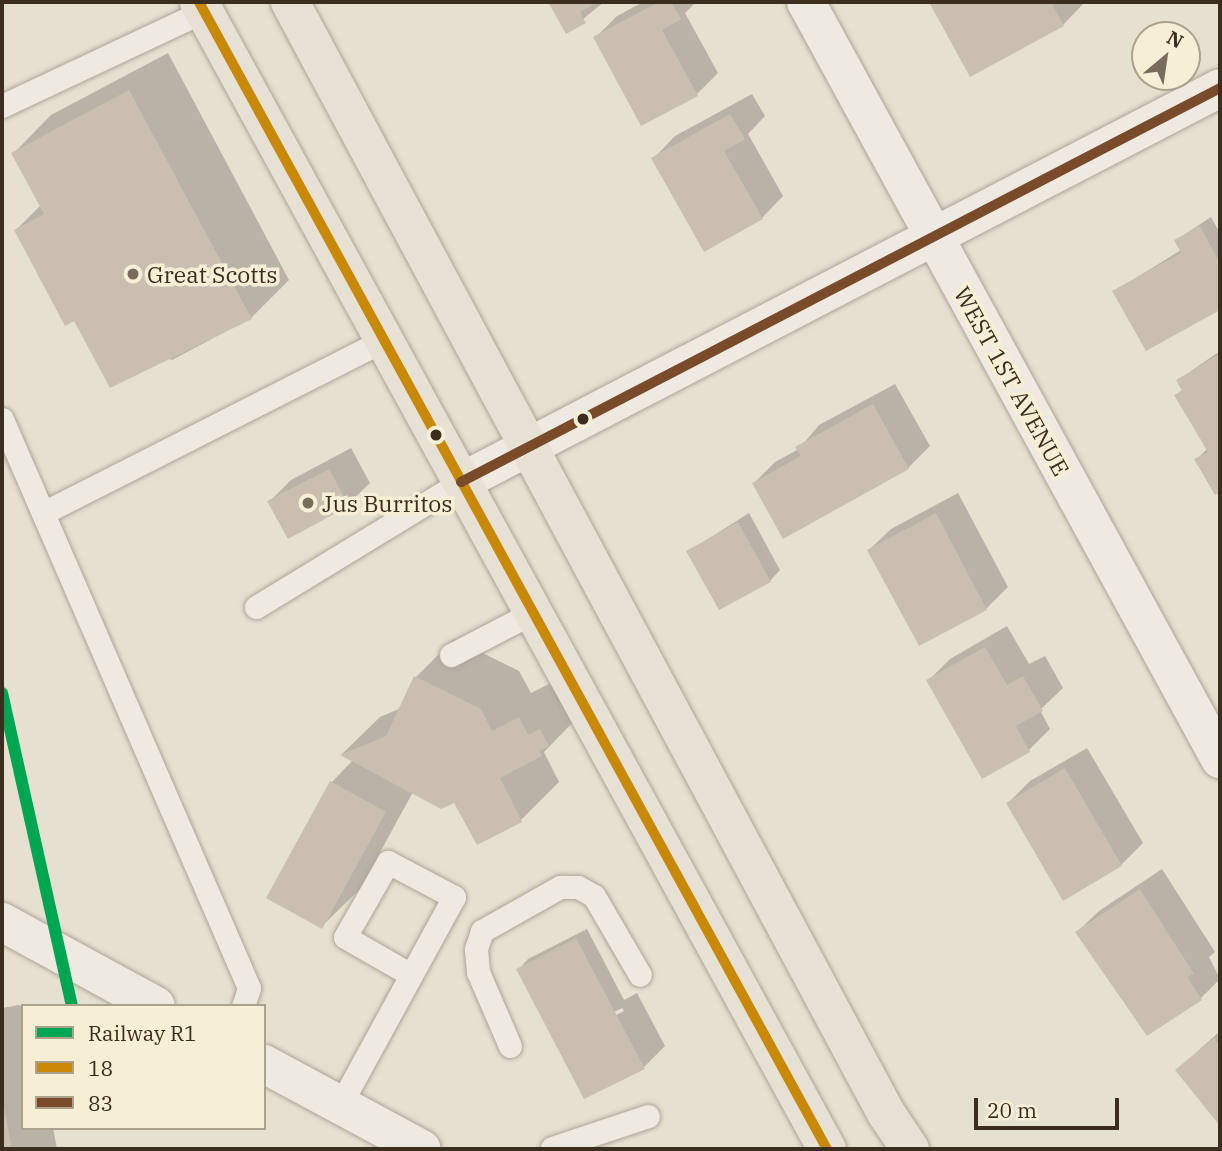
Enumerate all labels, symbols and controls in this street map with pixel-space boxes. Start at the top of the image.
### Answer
north arrow [1131,21,1201,91]
text: N [1163,25,1188,54]
place label: Great Scotts [147,260,277,288]
marker: Great Scotts [125,266,141,282]
street label: WEST 1ST AVENUE [949,282,1075,480]
unlabelled marker [576,412,590,426]
unlabelled marker [429,428,443,442]
place label: Jus Burritos [322,489,453,517]
marker: Jus Burritos [300,495,316,511]
legend [21,1004,266,1130]
text: Railway R1 [88,1019,197,1047]
text: 18 [88,1054,113,1082]
scale bar [977,1084,1122,1128]
text: 83 [88,1089,113,1117]
text: 20 m [987,1096,1037,1124]

